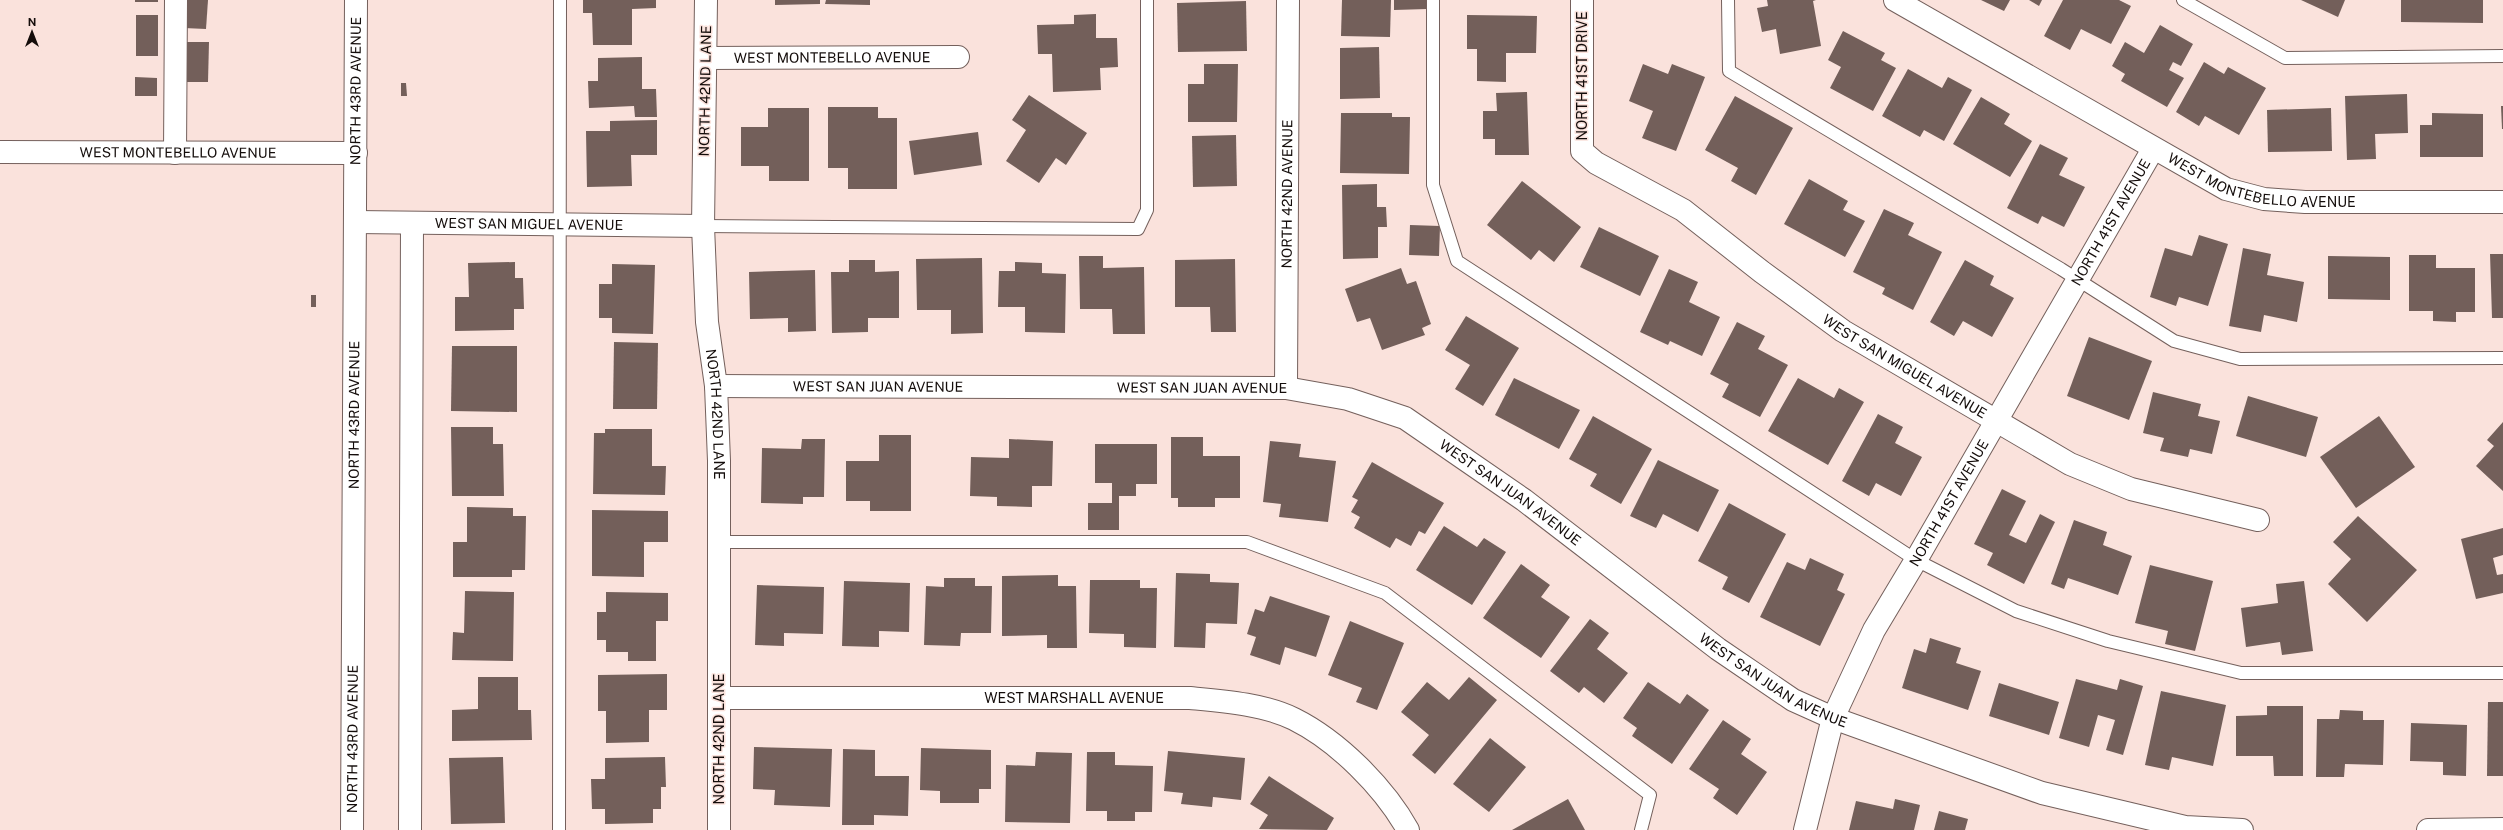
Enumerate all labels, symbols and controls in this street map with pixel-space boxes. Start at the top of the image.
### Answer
street label: NORTH 41ST DRIVE [1574,11,1590,141]
north arrow [12,12,52,52]
text: N [28,16,36,28]
street label: NORTH 43RD AVENUE [347,17,364,165]
street label: NORTH 42ND LANE [696,25,714,157]
street label: WEST MONTEBELLO AVENUE [734,49,930,66]
street label: NORTH 42ND AVENUE [1279,119,1295,269]
street label: WEST MONTEBELLO AVENUE [80,144,276,161]
street label: WEST MONTEBELLO AVENUE [2165,150,2356,210]
street label: NORTH 41ST AVENUE [2068,156,2154,288]
street label: WEST SAN MIGUEL AVENUE [435,215,623,233]
street label: WEST SAN MIGUEL AVENUE [1820,311,1990,421]
street label: NORTH 43RD AVENUE [346,341,362,489]
street label: NORTH 42ND LANE [703,348,727,480]
street label: WEST SAN JUAN AVENUE [793,378,963,395]
street label: WEST SAN JUAN AVENUE [1117,379,1287,396]
street label: WEST SAN JUAN AVENUE [1437,436,1584,549]
street label: NORTH 41ST AVENUE [1906,437,1992,569]
street label: WEST SAN JUAN AVENUE [1696,630,1849,730]
street label: NORTH 43RD AVENUE [344,665,361,813]
street label: NORTH 42ND LANE [711,674,727,804]
street label: WEST MARSHALL AVENUE [984,690,1164,706]

